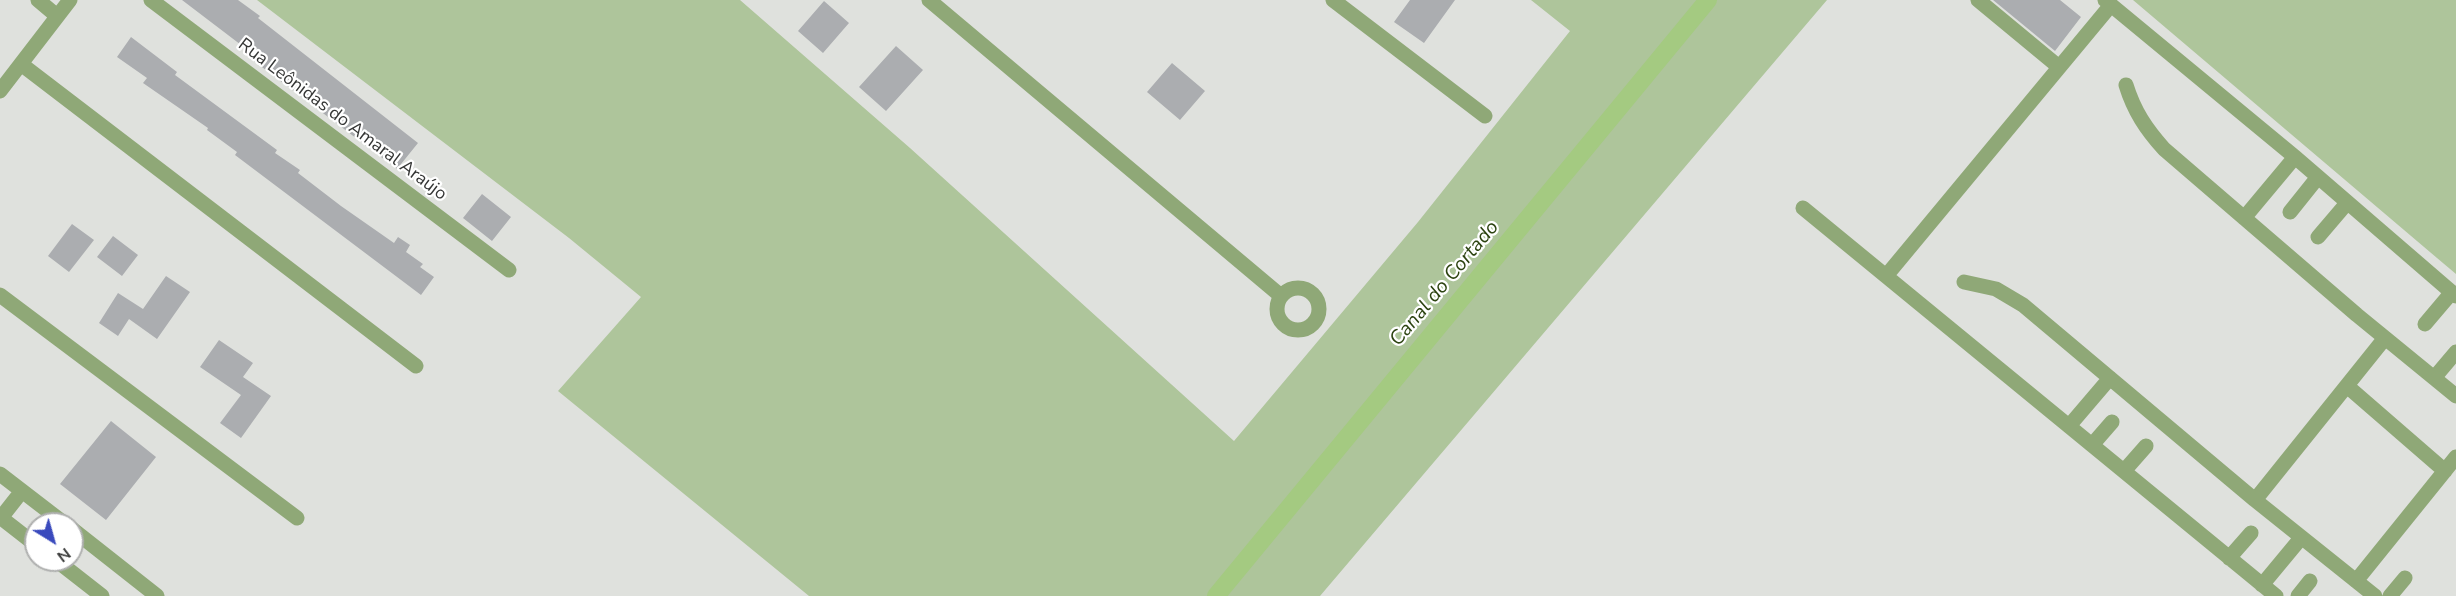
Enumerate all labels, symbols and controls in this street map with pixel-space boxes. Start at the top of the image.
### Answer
street label: Rua Leônidas do Amaral Araújo [233,34,451,206]
water label: Canal do Cortado [1385,216,1505,352]
north arrow [24,512,84,572]
text: N [52,542,75,567]

